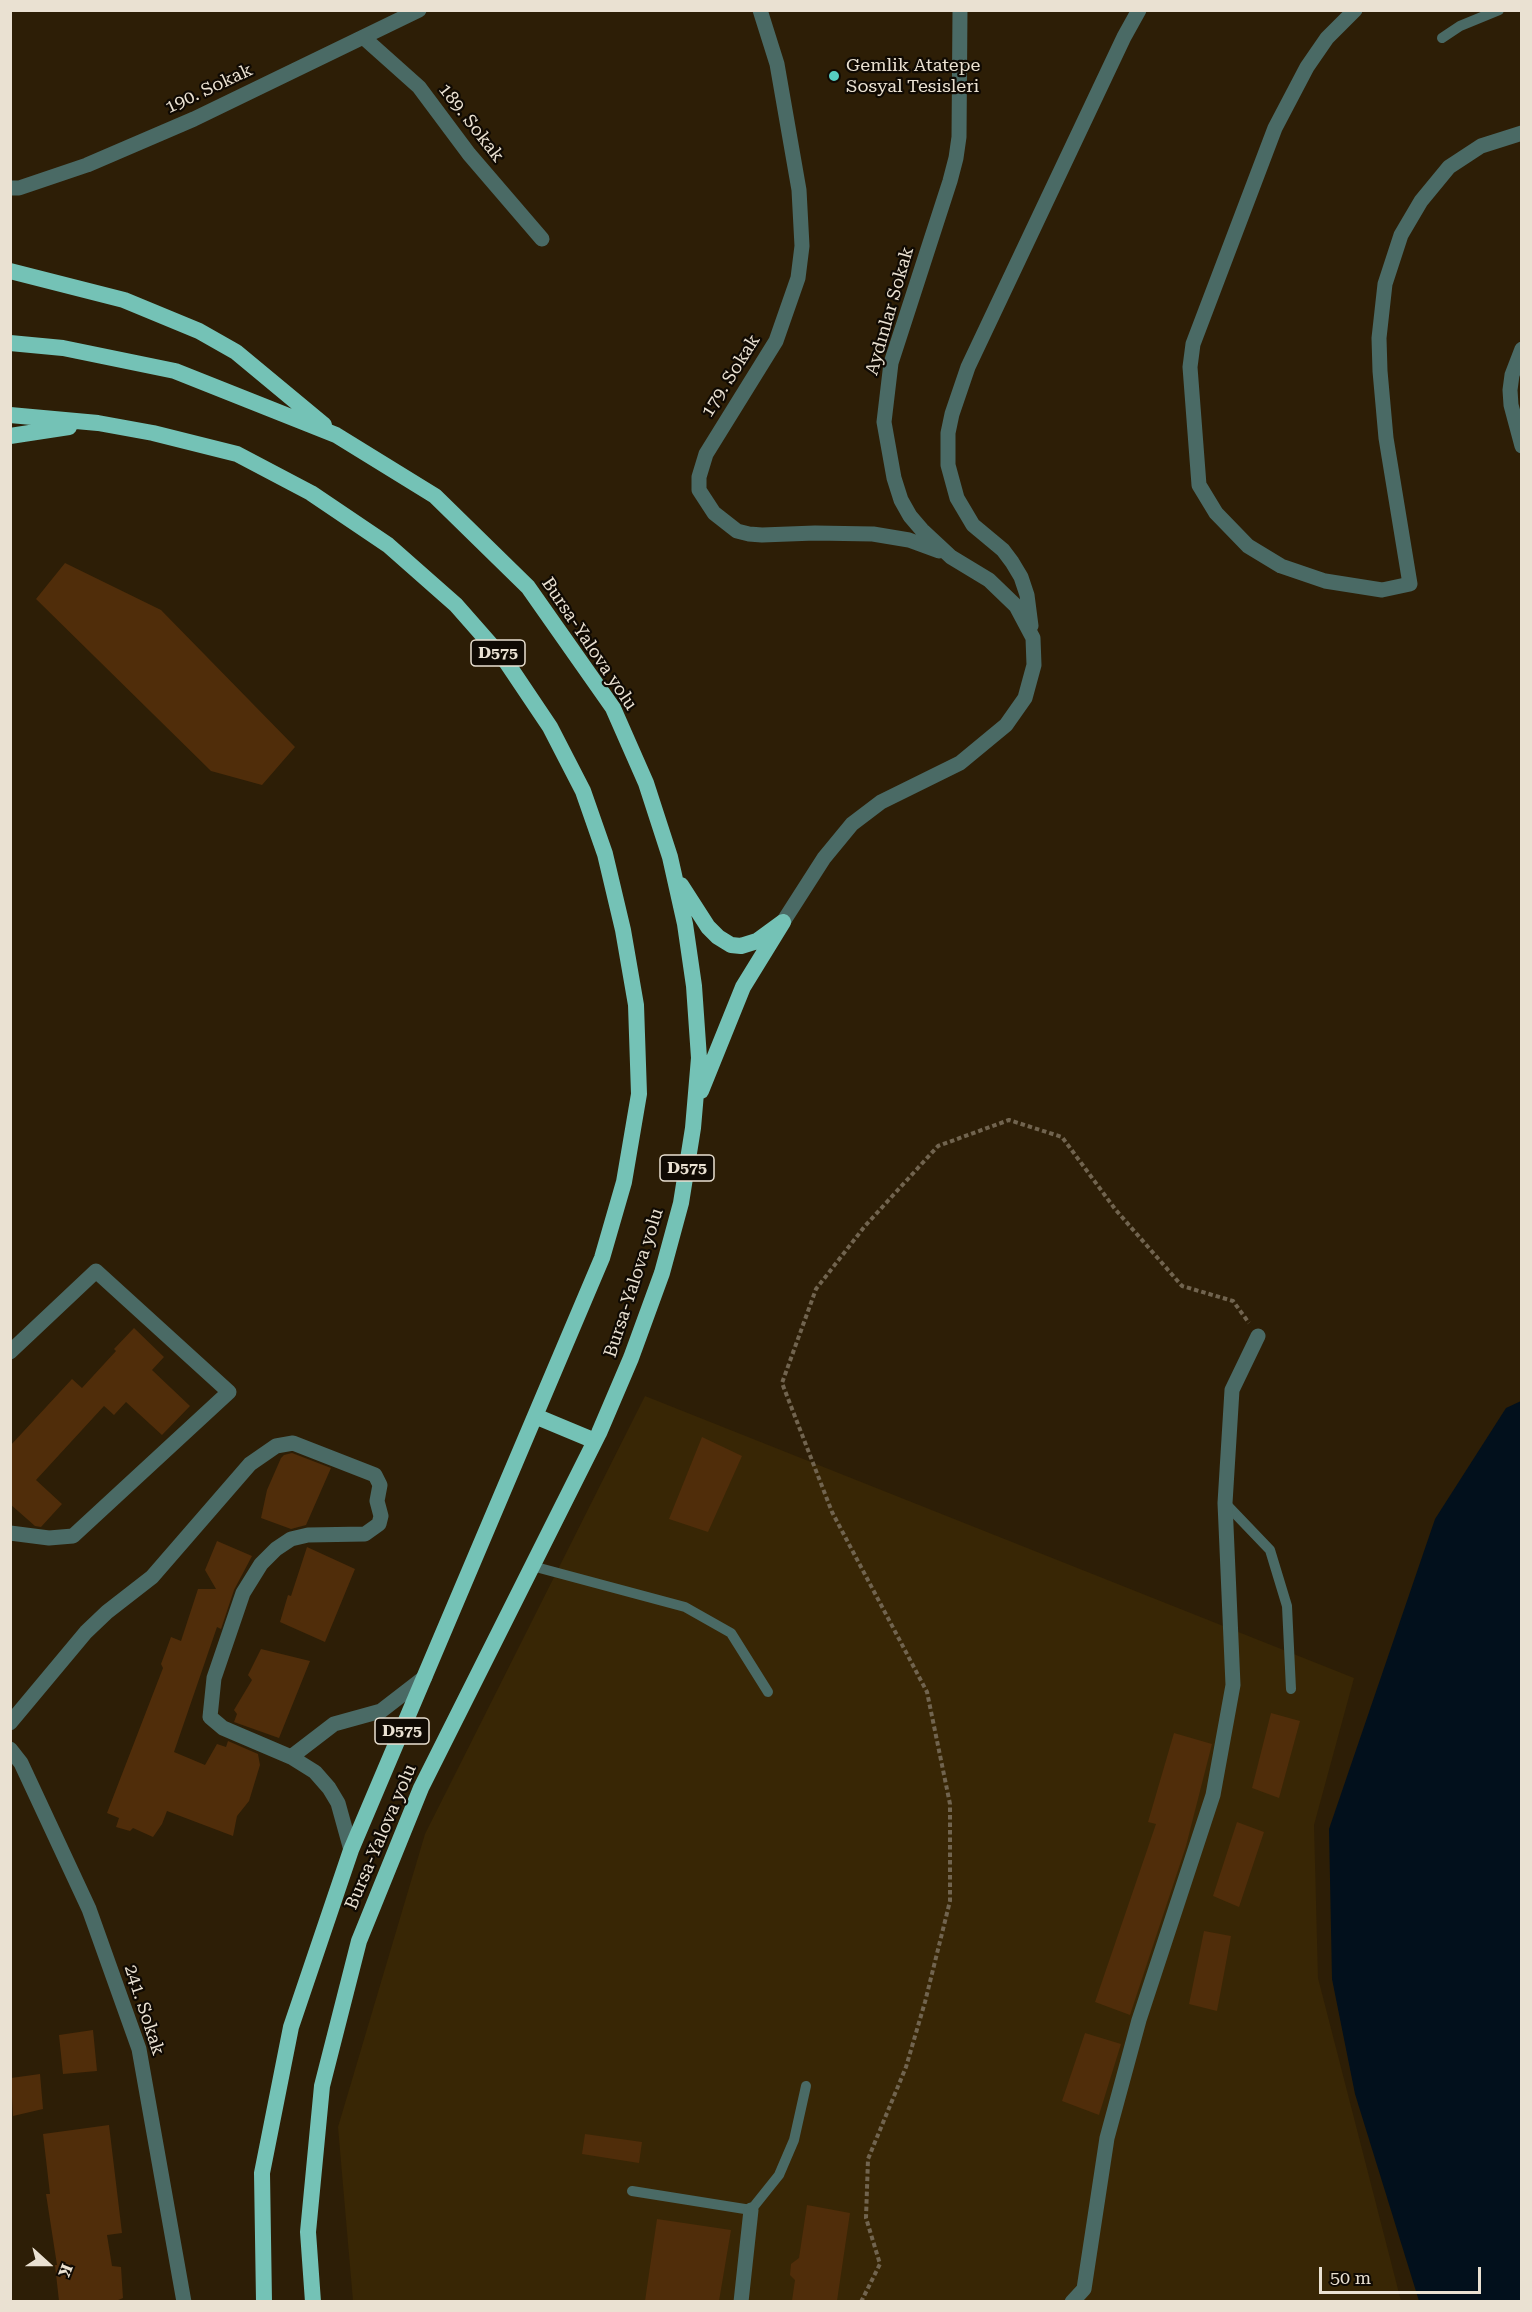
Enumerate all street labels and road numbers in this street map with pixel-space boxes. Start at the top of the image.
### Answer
street label: 190. Sokak [162,59,256,119]
street label: 189. Sokak [434,79,508,167]
street label: Aydınlar Sokak [861,244,919,378]
street label: 179. Sokak [697,330,765,422]
street label: Bursa-Yalova yolu [537,573,641,715]
road number: D575 [471,640,525,666]
road number: D575 [660,1155,714,1181]
street label: Bursa-Yalova yolu [600,1206,668,1360]
road number: D575 [375,1718,429,1744]
street label: Bursa-Yalova yolu [341,1761,421,1913]
street label: 241. Sokak [119,1962,169,2058]

